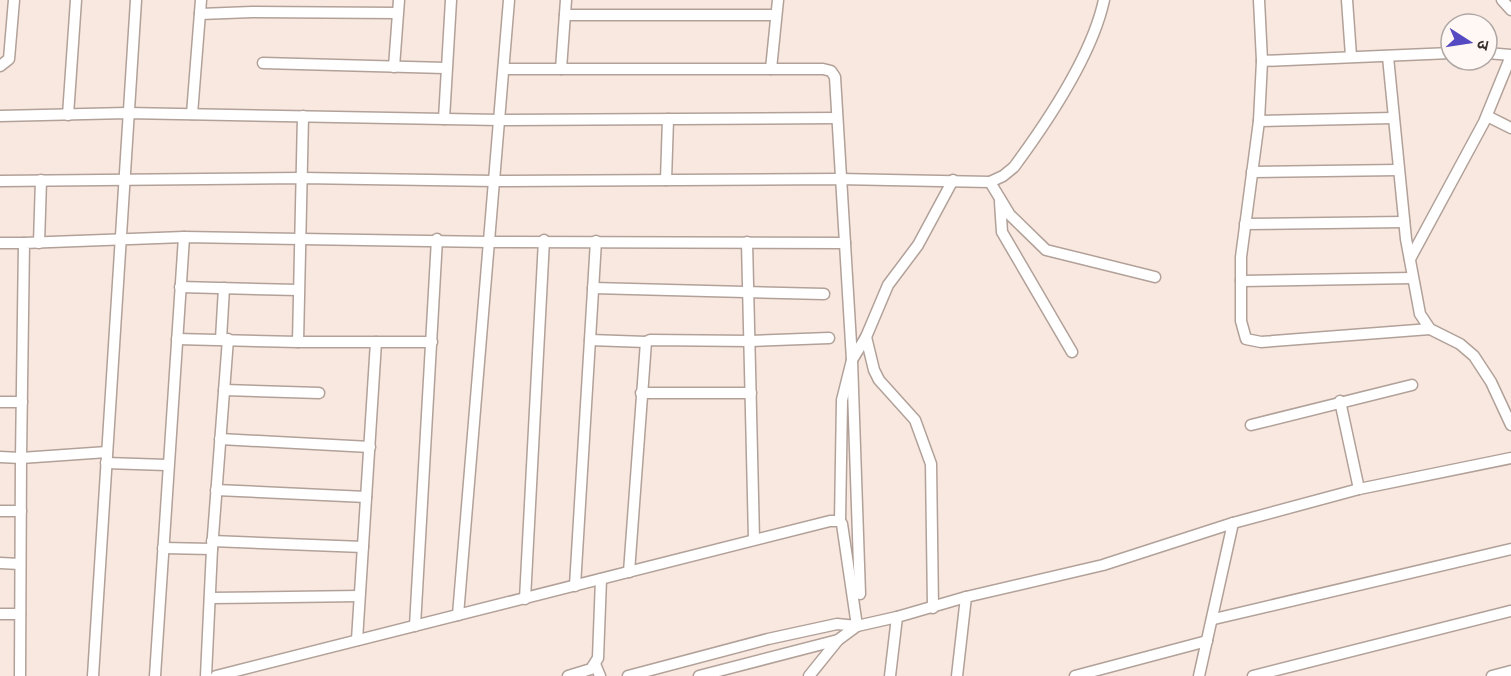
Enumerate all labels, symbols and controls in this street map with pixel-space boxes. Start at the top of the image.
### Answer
north arrow [1439,12,1499,72]
text: उ [1473,38,1494,52]

